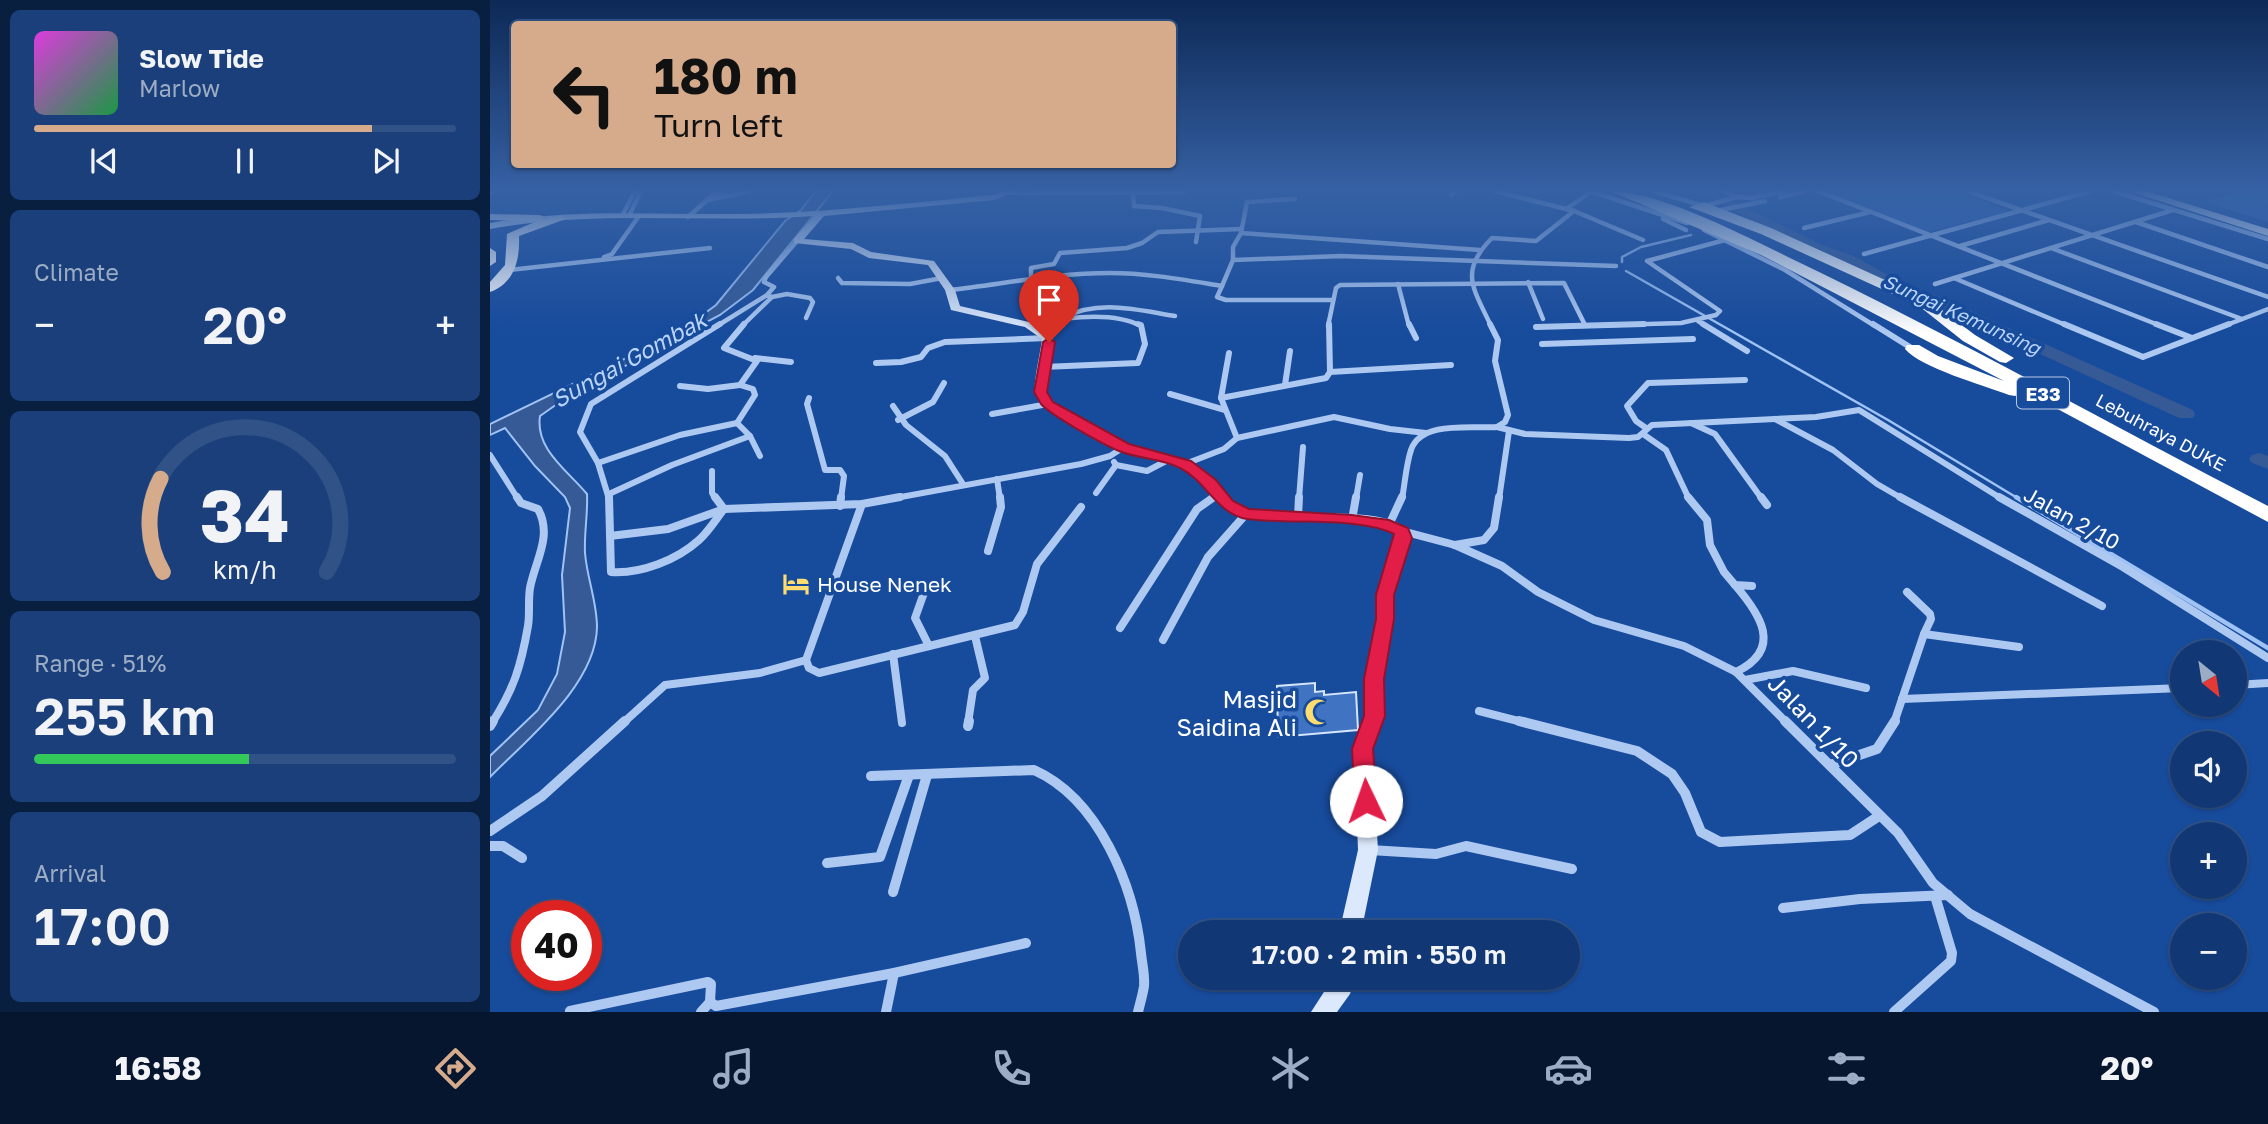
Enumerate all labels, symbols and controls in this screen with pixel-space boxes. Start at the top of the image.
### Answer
text: Slow Tide [139,43,264,74]
text: 180 m [654,46,798,105]
icon: left [539,49,630,140]
text: Marlow [139,74,220,102]
text: Turn left [654,106,783,144]
icon: previous [85,142,123,180]
icon: pause [226,142,264,180]
icon: next [367,142,405,180]
text: Climate [34,258,119,286]
water label: Sungai Kemunsing [1880,269,2045,360]
pin [1019,270,1079,342]
icon: arrive [1030,281,1068,319]
text: 20° [203,293,287,355]
text: − [34,302,55,347]
text: + [435,302,456,347]
water label: Sungai Gombak [547,304,713,413]
road number: E33 [2017,378,2069,408]
street label: Lebuhraya DUKE [2092,389,2230,475]
text: 34 [200,471,290,558]
street label: Jalan 2/10 [2019,481,2125,555]
text: km/h [213,554,277,585]
hotel icon: House Nenek [781,569,811,599]
place label: House Nenek [817,571,952,597]
north arrow [2170,640,2247,718]
map controls [2170,640,2247,990]
text: Range · 51% [34,649,166,677]
street label: Jalan 1/10 [1762,668,1866,774]
text: 255 km [34,684,216,746]
place label: Masjid Saidina Ali [1176,684,1297,741]
mosque icon: Masjid Saidina Ali [1303,697,1333,727]
button: sound [2170,731,2247,808]
position arrow [1329,764,1403,838]
button: + [2170,822,2247,899]
text: Arrival [34,859,106,887]
text: 17:00 [34,894,171,956]
speed limit sign: 40 [511,900,602,991]
button: − [2170,913,2247,990]
text: 17:00 · 2 min · 550 m [1251,939,1507,970]
icon: directions [431,1044,480,1093]
icon: music [709,1044,758,1093]
icon: phone [987,1044,1036,1093]
icon: climate [1266,1044,1315,1093]
icon: car [1544,1044,1593,1093]
icon: filters [1822,1044,1871,1093]
text: 16:58 [115,1049,202,1087]
text: 20° [2101,1049,2153,1087]

